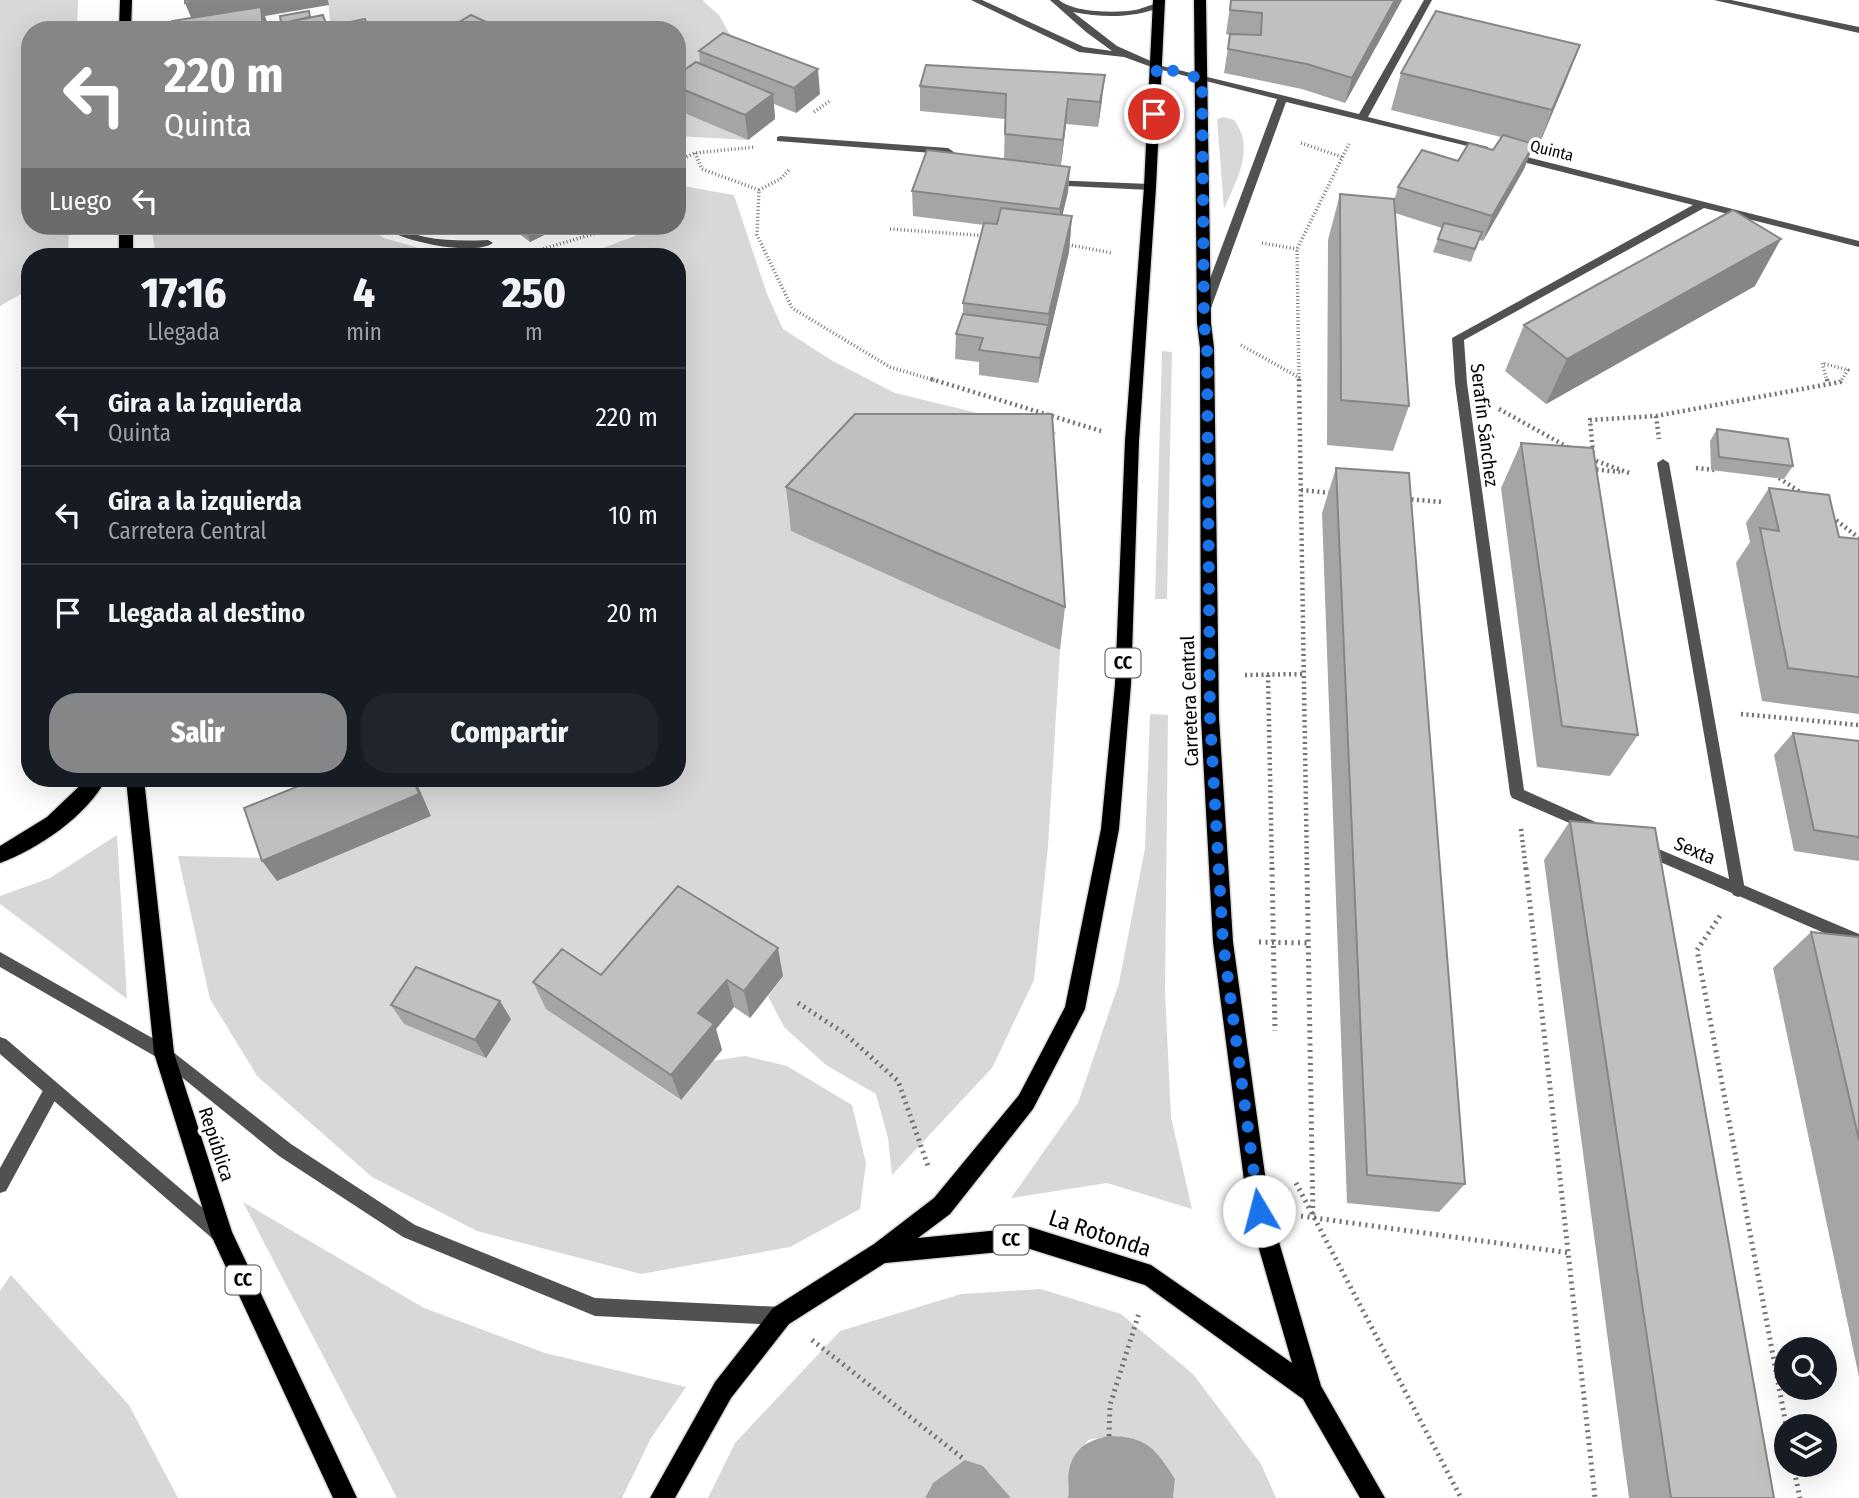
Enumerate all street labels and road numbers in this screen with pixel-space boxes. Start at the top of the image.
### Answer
street label: Quinta [1528,136,1576,165]
street label: Serafín Sánchez [1466,362,1504,489]
street label: Carretera Central [1176,635,1203,767]
road number: CC [1106,648,1140,678]
street label: Sexta [1671,832,1719,869]
street label: República [194,1104,239,1184]
street label: La Rotonda [1045,1203,1155,1263]
road number: CC [993,1226,1028,1254]
road number: CC [226,1266,260,1294]

